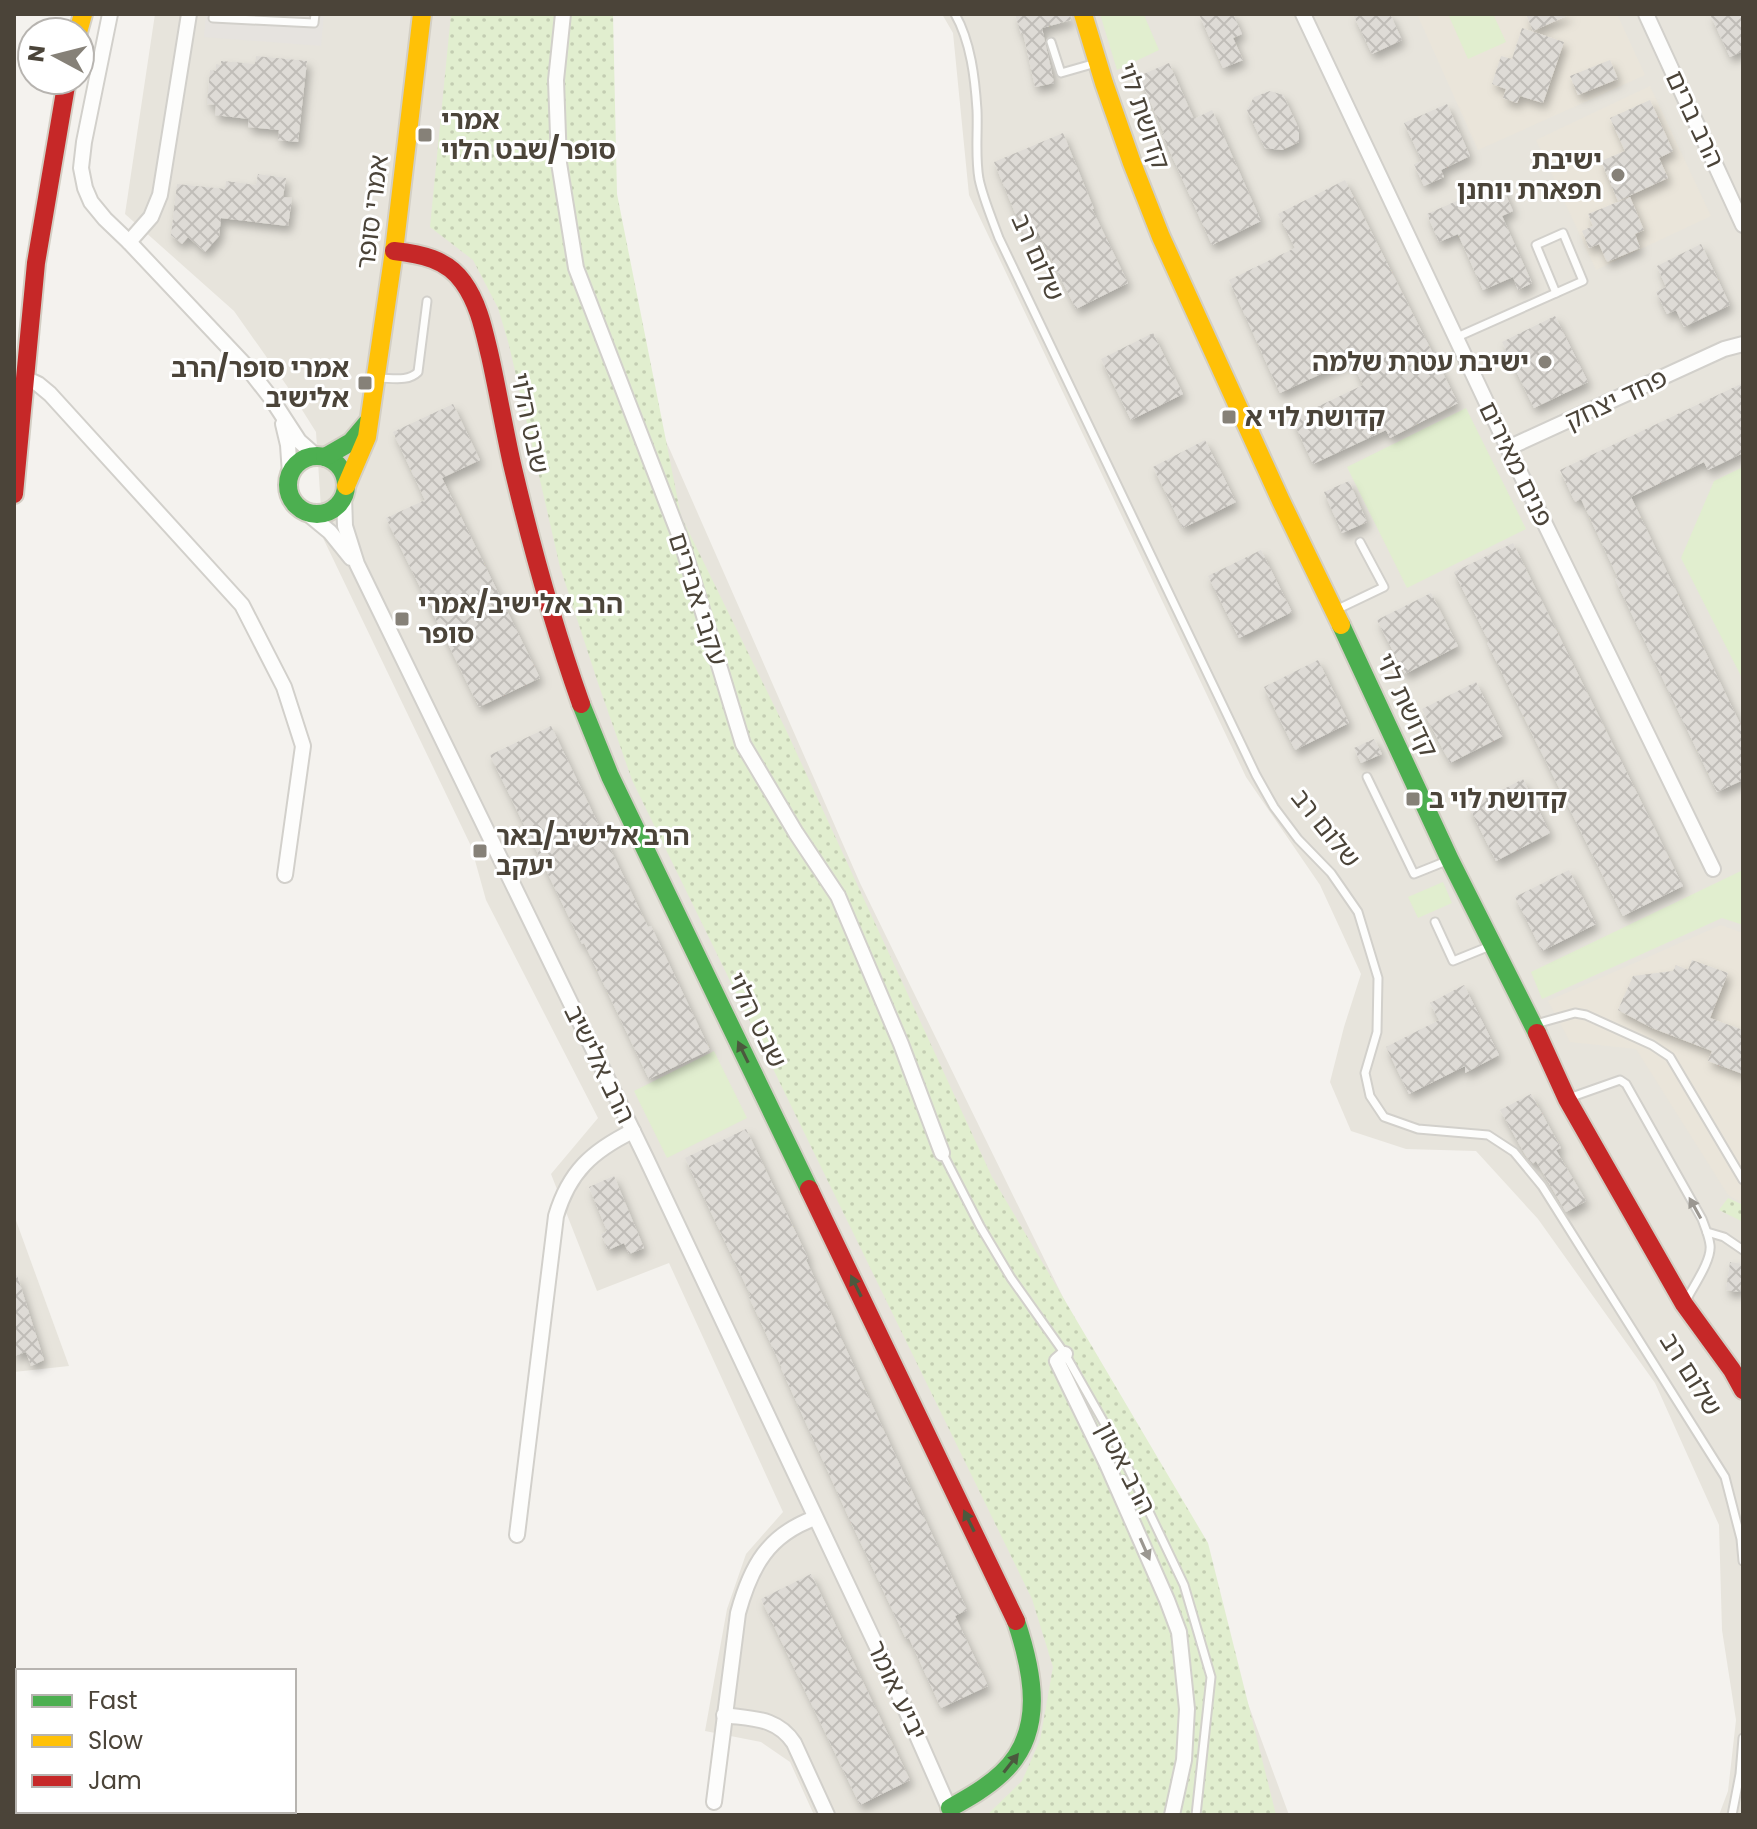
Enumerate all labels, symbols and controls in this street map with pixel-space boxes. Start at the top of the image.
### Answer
north arrow [16,16,96,96]
text: N [20,44,53,64]
street label: קדושת לוי [1109,58,1179,174]
street label: הרב ברים [1657,65,1733,173]
place label: אמרי סופר/שבט הלוי [441,102,616,168]
marker: אמרי סופר/שבט הלוי [416,126,434,144]
place label: ישיבת תפארת יוחנן [1457,142,1602,208]
street label: אמרי סופר [347,153,397,271]
marker: ישיבת תפארת יוחנן [1609,166,1627,184]
street label: שלום רב [1003,208,1073,306]
place label: ישיבת עטרת שלמה [1312,344,1529,380]
place label: אמרי סופר/הרב אלישיב [171,350,349,416]
marker: ישיבת עטרת שלמה [1536,353,1554,371]
street label: פחד יצחק [1559,360,1673,438]
street label: שבט הלוי [502,369,558,477]
marker: אמרי סופר/הרב אלישיב [356,374,374,392]
street label: פנים מאירים [1470,395,1562,533]
place label: קדושת לוי א [1245,399,1385,435]
marker: קדושת לוי א [1220,408,1238,426]
street label: עקבי אבירים [660,528,736,670]
place label: הרב אלישיב/אמרי סופר [418,586,623,652]
marker: הרב אלישיב/אמרי סופר [393,610,411,628]
street label: קדושת לוי [1367,647,1447,763]
street label: שלום רב [1283,781,1369,875]
place label: קדושת לוי ב [1429,781,1567,817]
marker: קדושת לוי ב [1404,790,1422,808]
place label: הרב אלישיב/באר יעקב [496,818,690,884]
marker: הרב אלישיב/באר יעקב [471,842,489,860]
street label: שבט הלוי [718,966,796,1074]
street label: הרב אלישיב [556,999,644,1129]
one-way arrow [736,1041,750,1064]
one-way arrow [1689,1197,1703,1219]
one-way arrow [849,1275,863,1298]
street label: שלום רב [1651,1325,1731,1423]
street label: הרב אטון [1087,1415,1165,1521]
one-way arrow [962,1509,976,1532]
one-way arrow [1138,1537,1151,1560]
street label: יביע אומר [858,1634,936,1746]
legend [16,1669,296,1813]
text: Fast [88,1684,138,1717]
text: Slow [88,1724,143,1757]
one-way arrow [1003,1752,1019,1773]
text: Jam [88,1764,142,1797]

